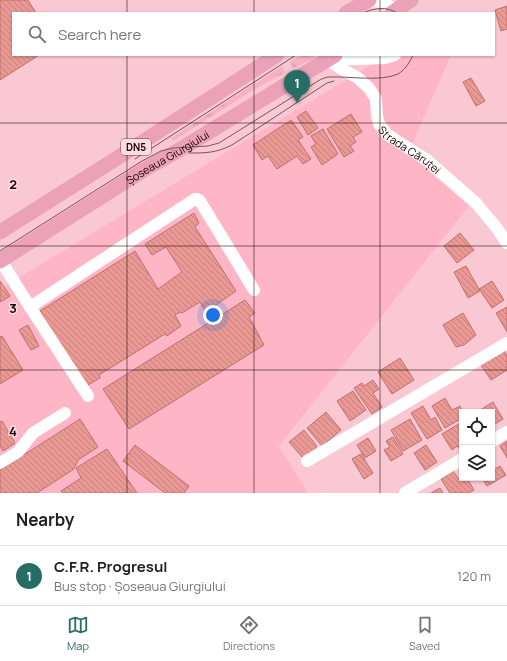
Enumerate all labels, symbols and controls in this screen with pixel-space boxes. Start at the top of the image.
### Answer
search box [12,12,495,56]
icon: search [26,23,48,45]
text: Search here [58,24,141,45]
pin: 1 [284,70,310,103]
street label: Strada Căruței [375,122,445,177]
street label: Șoseaua Giurgiului [123,126,212,187]
road number: DN5 [121,139,151,155]
text: 2 [9,175,17,193]
text: 3 [9,299,17,317]
your location [203,305,223,325]
map controls [459,409,495,481]
button: locate [459,409,495,445]
text: 4 [9,422,17,440]
button: layers [459,445,495,481]
text: Nearby [16,508,74,531]
text: C.F.R. Progresul [54,556,168,577]
text: 1 [26,567,32,585]
text: 120 m [457,567,491,585]
text: Bus stop · Șoseaua Giurgiului [54,577,226,595]
tab: Map [67,614,89,653]
tab: Directions [223,614,275,653]
tab: Saved [409,614,440,653]

